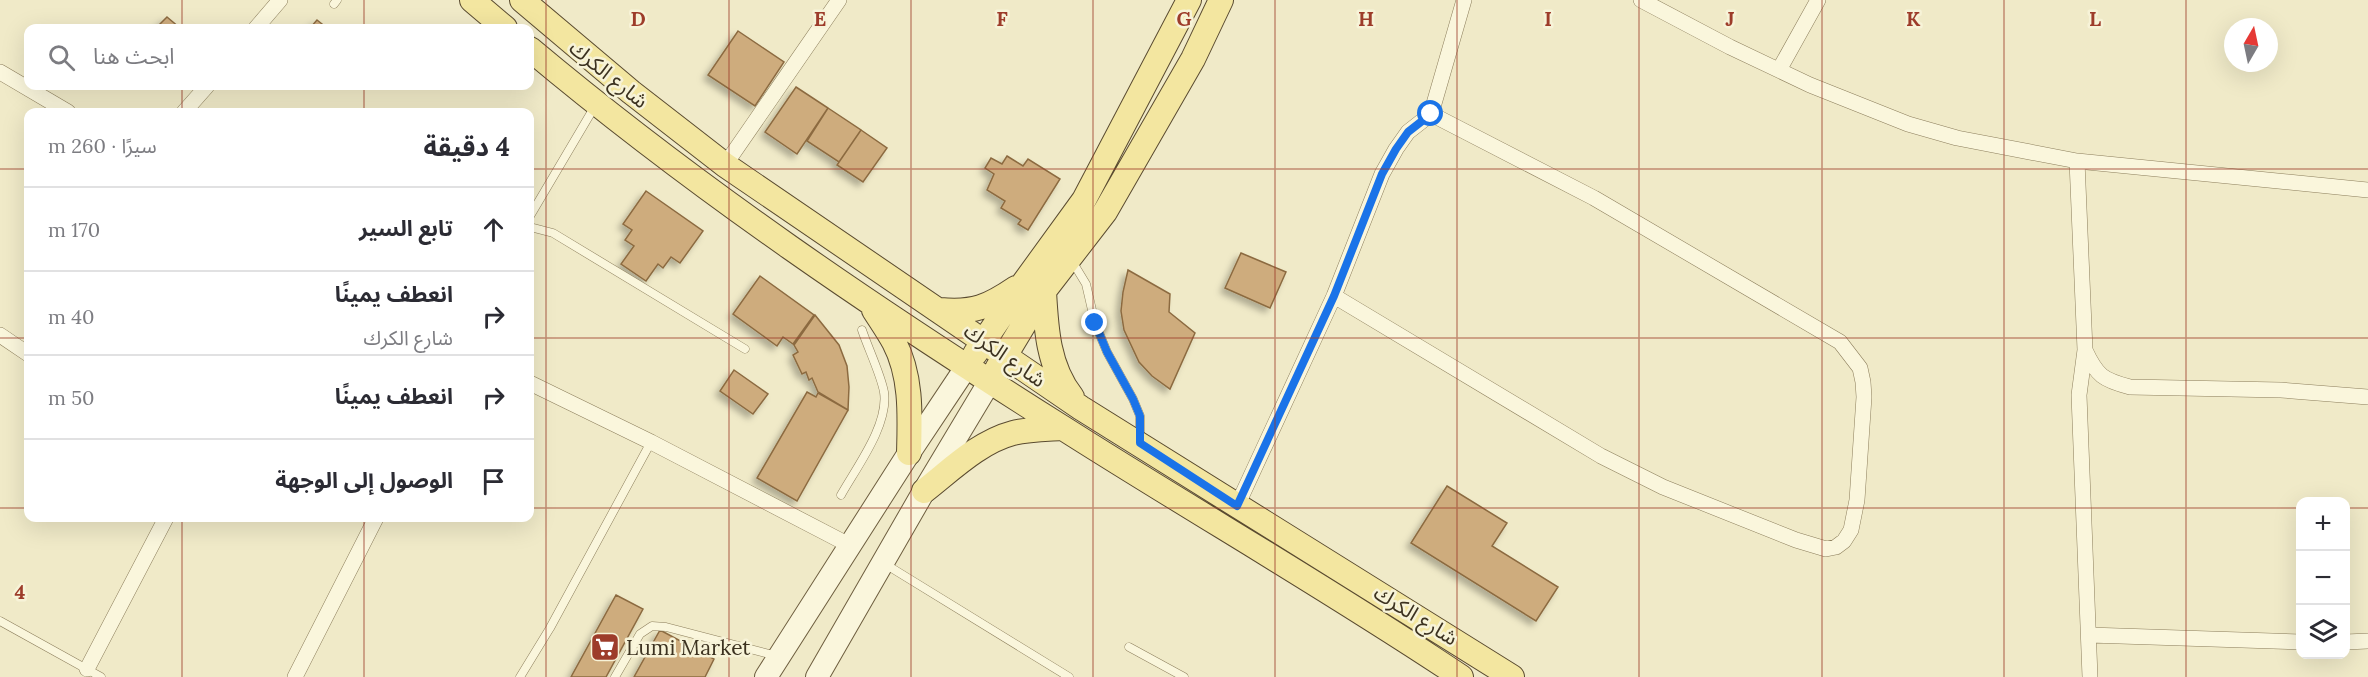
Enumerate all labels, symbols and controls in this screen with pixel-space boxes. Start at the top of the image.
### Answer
text: D [630,6,646,31]
text: E [814,6,826,31]
text: F [996,6,1008,31]
text: G [1176,6,1192,31]
text: H [1358,6,1374,31]
text: I [1544,6,1552,31]
text: J [1725,6,1735,31]
text: K [1906,6,1921,31]
text: L [2089,6,2101,31]
north arrow [2224,18,2278,72]
search box [24,24,534,90]
street label: شارع الكرك [563,34,654,116]
icon: search [45,41,78,74]
text: ابحث هنا [93,42,175,70]
route start [1417,100,1443,126]
text: 4 دقيقة [424,130,510,163]
text: سيرًا · 260 m [48,133,157,158]
icon: ahead [477,213,510,246]
text: تابع السير [359,214,453,242]
text: 170 m [48,217,100,242]
text: انعطف يمينًا [335,280,453,308]
icon: right [477,300,510,333]
text: 40 m [48,304,94,329]
route end [1081,309,1107,335]
street label: شارع الكرك [958,317,1051,395]
text: شارع الكرك [364,325,453,350]
icon: right [477,381,510,414]
text: انعطف يمينًا [335,382,453,410]
text: 50 m [48,385,94,410]
icon: arrive [477,465,510,498]
text: الوصول إلى الوجهة [275,466,453,494]
map controls [2296,497,2350,659]
button: + [2296,497,2350,551]
button: − [2296,551,2350,605]
text: 4 [15,579,26,604]
street label: شارع الكرك [1368,579,1463,653]
button: layers [2296,605,2350,659]
supermarket icon: Lumi Market [589,631,621,663]
place label: Lumi Market [626,634,751,661]

